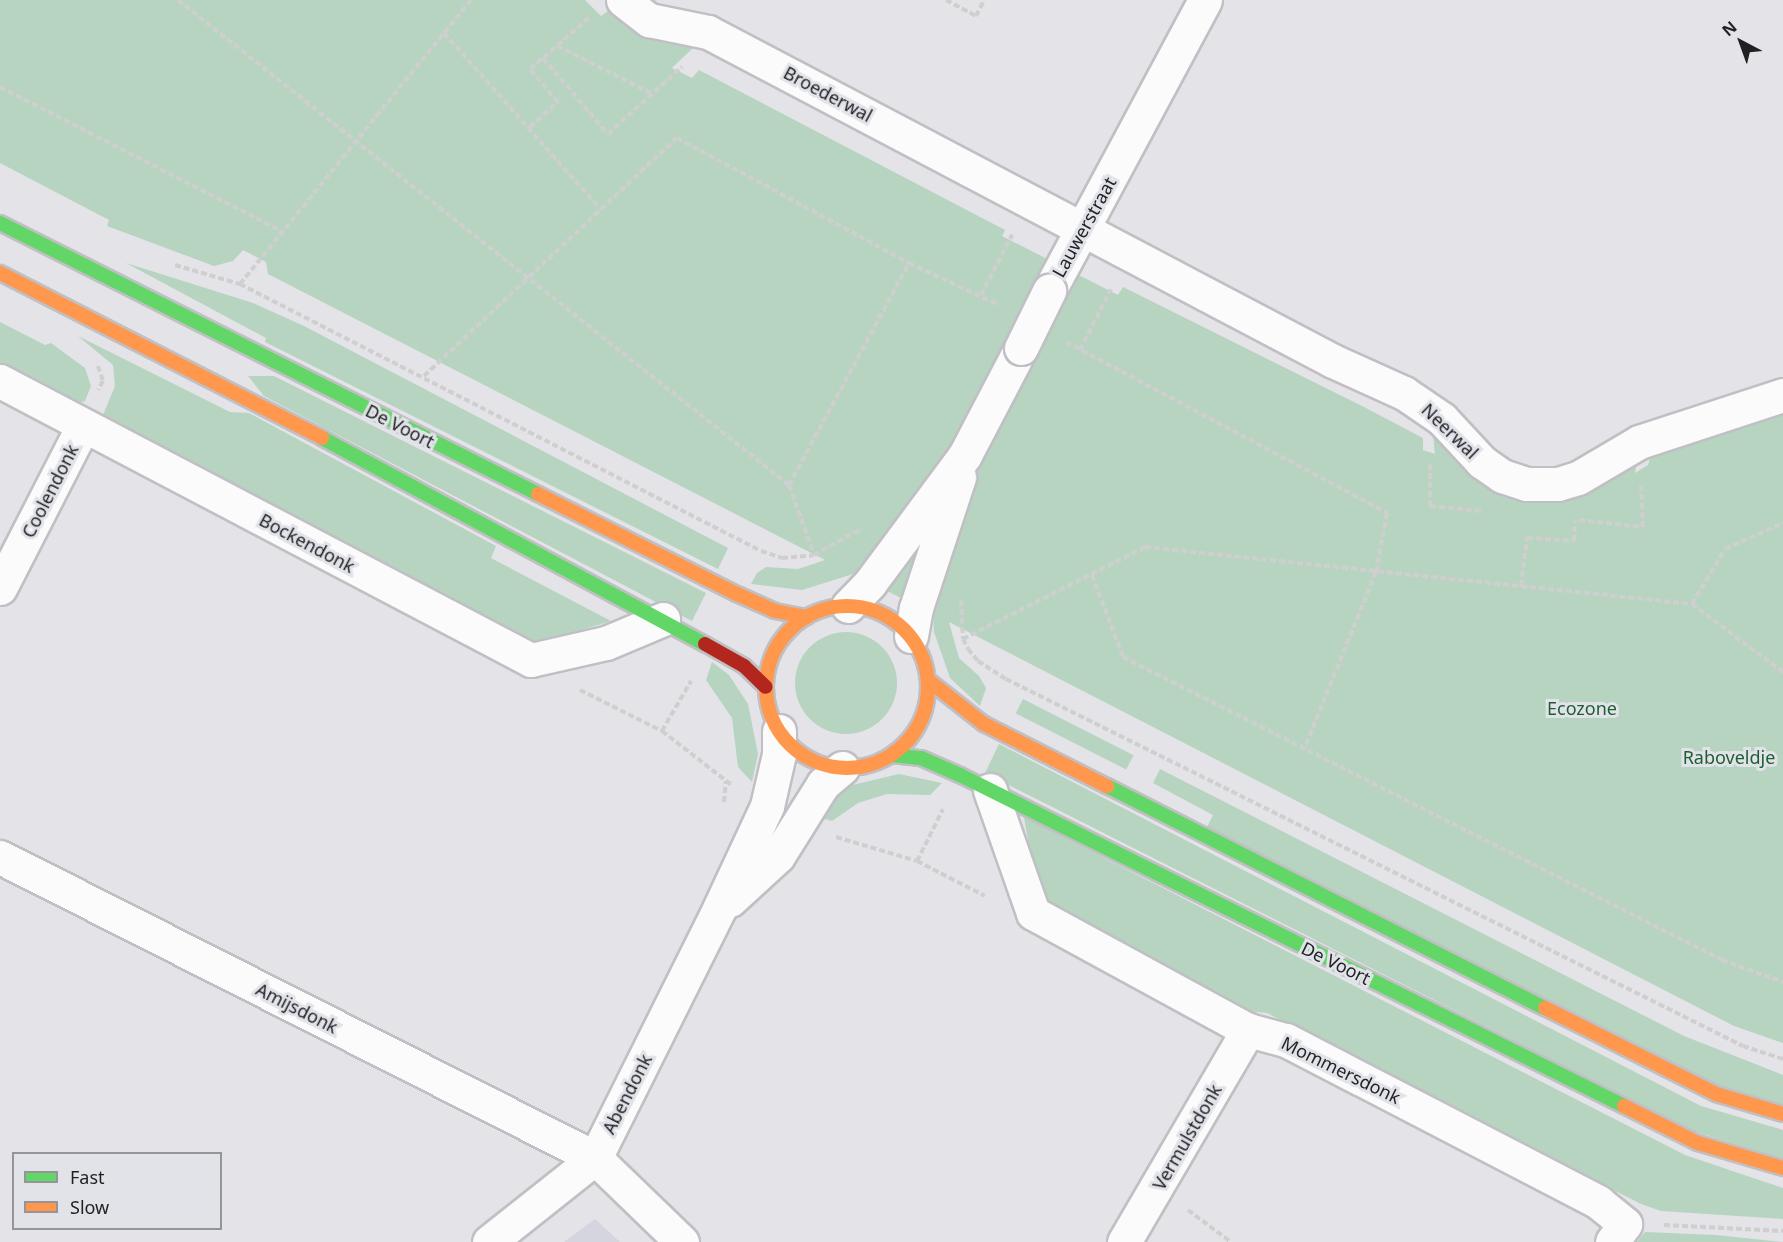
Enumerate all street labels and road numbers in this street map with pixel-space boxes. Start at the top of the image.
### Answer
street label: Broederwal [780,62,876,126]
street label: Lauwerstraat [1048,173,1120,281]
street label: Neerwal [1417,399,1483,463]
street label: De Voort [362,400,438,452]
street label: Coolendonk [17,441,83,541]
street label: Bockendonk [256,509,358,577]
street label: De Voort [1298,937,1374,989]
street label: Amijsdonk [252,978,342,1038]
street label: Mommersdonk [1278,1032,1404,1108]
street label: Abendonk [598,1051,656,1137]
street label: Vermulstdonk [1148,1080,1226,1194]

